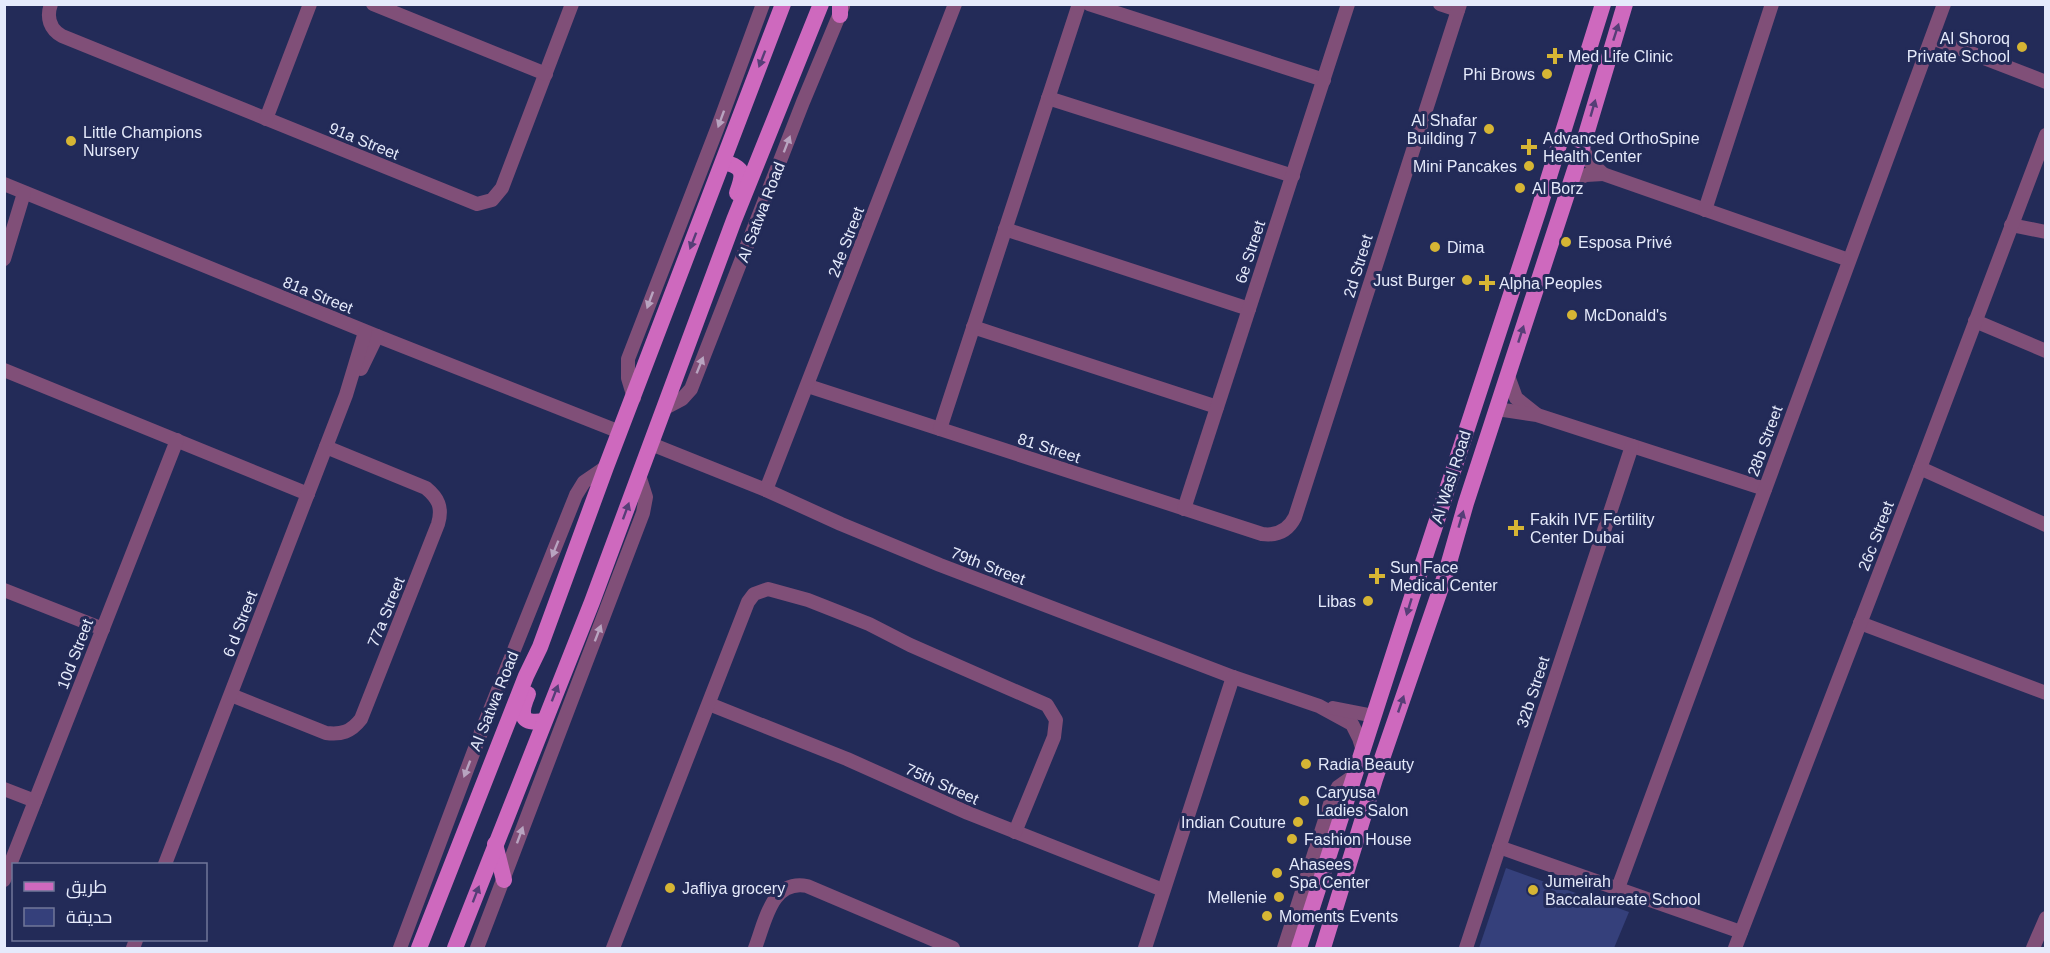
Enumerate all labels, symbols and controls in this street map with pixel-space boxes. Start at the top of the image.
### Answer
one-way arrow [1612,23,1621,41]
place label: Al Shoroq Private School [1907,30,2010,65]
marker: Al Shoroq Private School [2015,40,2029,54]
marker: Med Life Clinic [1546,47,1564,65]
place label: Med Life Clinic [1568,48,1673,65]
one-way arrow [757,50,766,68]
place label: Phi Brows [1463,66,1535,83]
marker: Phi Brows [1540,67,1554,81]
one-way arrow [1589,99,1598,117]
one-way arrow [716,110,726,128]
place label: Al Shafar Building 7 [1407,112,1478,147]
street label: 91a Street [327,119,402,163]
marker: Al Shafar Building 7 [1482,122,1496,136]
place label: Little Champions Nursery [83,124,202,159]
place label: Advanced OrthoSpine Health Center [1543,130,1700,165]
marker: Little Champions Nursery [64,134,78,148]
one-way arrow [783,135,792,153]
marker: Advanced OrthoSpine Health Center [1520,138,1538,156]
place label: Mini Pancakes [1413,158,1517,175]
marker: Mini Pancakes [1522,159,1536,173]
street label: Al Satwa Road [734,160,788,264]
place label: Al Borz [1532,180,1584,197]
marker: Al Borz [1513,181,1527,195]
street label: 24e Street [825,204,867,280]
street label: 6e Street [1232,218,1268,286]
street label: 2d Street [1340,232,1376,300]
one-way arrow [688,233,698,251]
place label: Esposa Privé [1578,234,1672,251]
marker: Esposa Privé [1559,235,1573,249]
place label: Dima [1447,239,1484,256]
marker: Dima [1428,240,1442,254]
place label: Just Burger [1373,272,1456,289]
street label: 81a Street [281,273,356,317]
marker: Just Burger [1460,273,1474,287]
place label: Alpha Peoples [1499,275,1602,292]
marker: Alpha Peoples [1480,276,1494,290]
one-way arrow [644,291,654,309]
place label: McDonald's [1584,307,1667,324]
marker: McDonald's [1565,308,1579,322]
one-way arrow [1517,324,1527,342]
one-way arrow [695,355,705,373]
street label: 28b Street [1744,403,1786,479]
street label: Al Wasl Road [1428,429,1474,525]
street label: 81 Street [1015,430,1083,466]
street label: 26c Street [1855,498,1897,573]
one-way arrow [621,502,631,520]
one-way arrow [1457,510,1466,528]
place label: Fakih IVF Fertility Center Dubai [1530,511,1654,546]
marker: Fakih IVF Fertility Center Dubai [1507,519,1525,537]
one-way arrow [550,540,559,558]
street label: 79th Street [948,544,1028,588]
place label: Sun Face Medical Center [1390,559,1498,594]
marker: Sun Face Medical Center [1368,567,1386,585]
street label: 77a Street [364,574,408,649]
street label: 6 d Street [220,588,261,659]
place label: Libas [1318,593,1356,610]
marker: Libas [1361,594,1375,608]
one-way arrow [1404,598,1413,616]
street label: 10d Street [54,616,96,692]
one-way arrow [593,624,603,642]
street label: Al Satwa Road [466,649,522,753]
street label: 32b Street [1514,654,1553,730]
one-way arrow [551,684,560,702]
one-way arrow [1396,695,1406,713]
place label: Radia Beauty [1318,756,1414,773]
marker: Radia Beauty [1299,757,1313,771]
one-way arrow [462,760,472,778]
street label: 75th Street [903,760,982,808]
place label: Caryusa Ladies Salon [1316,784,1409,819]
marker: Caryusa Ladies Salon [1297,794,1311,808]
place label: Indian Couture [1181,814,1286,831]
marker: Indian Couture [1291,815,1305,829]
one-way arrow [516,826,526,844]
place label: Fashion House [1304,831,1412,848]
marker: Fashion House [1285,832,1299,846]
place label: Ahasees Spa Center [1289,856,1371,891]
legend [12,863,207,941]
marker: Ahasees Spa Center [1270,866,1284,880]
place label: Jumeirah Baccalaureate School [1545,873,1701,908]
text: طريق [66,877,107,899]
place label: Jafliya grocery [682,880,785,897]
marker: Jafliya grocery [663,881,677,895]
marker: Jumeirah Baccalaureate School [1526,883,1540,897]
one-way arrow [472,885,481,903]
place label: Mellenie [1207,889,1267,906]
marker: Mellenie [1272,890,1286,904]
text: حديقة [66,907,112,927]
place label: Moments Events [1279,908,1398,925]
marker: Moments Events [1260,909,1274,923]

